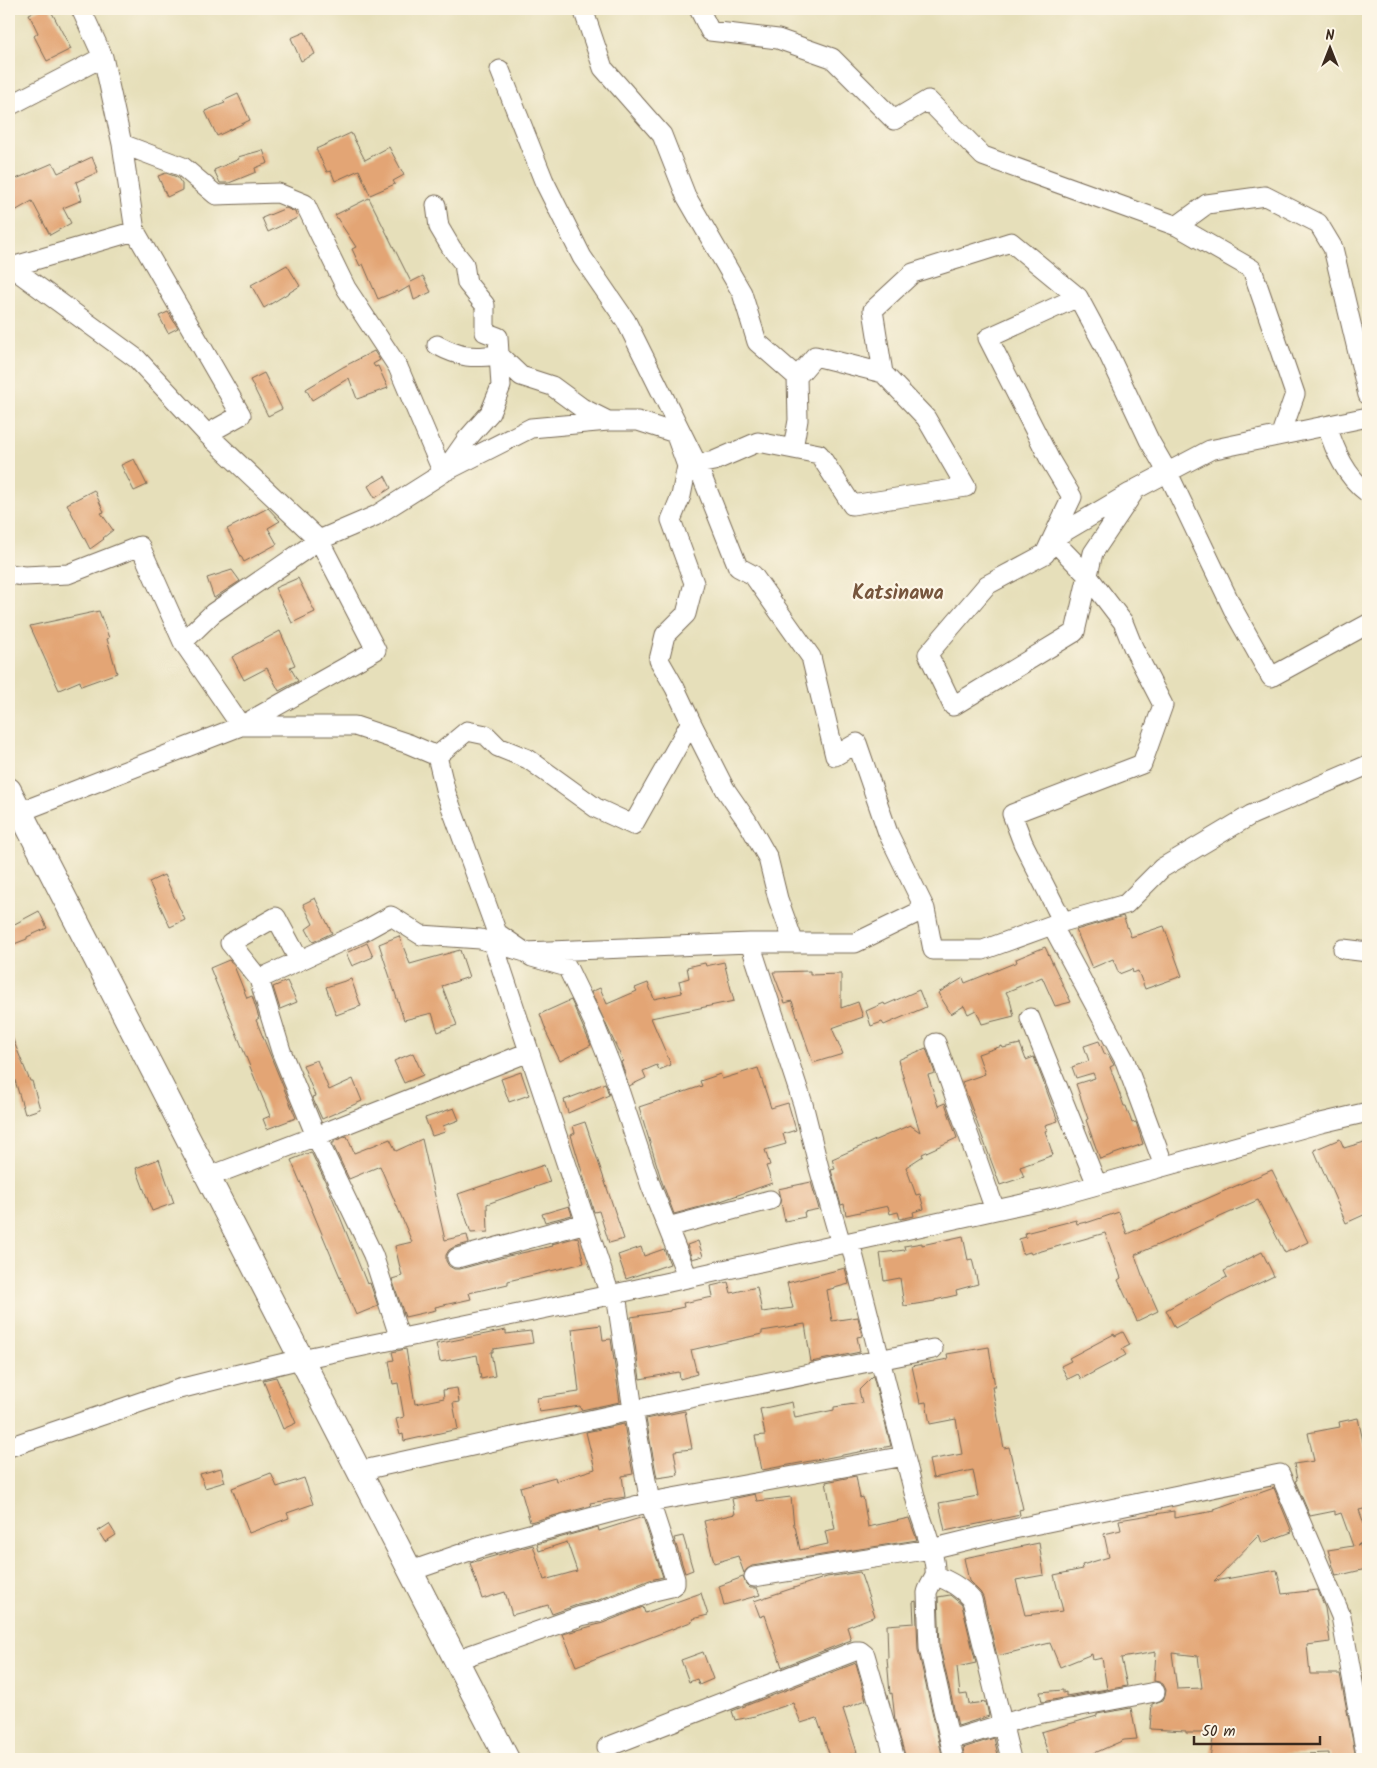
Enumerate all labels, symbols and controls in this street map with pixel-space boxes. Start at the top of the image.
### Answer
north arrow [1304,22,1354,72]
text: N [1326,25,1335,47]
district label: Katsinawa [852,578,944,610]
scale bar [1194,1713,1321,1745]
text: 50 m [1202,1720,1236,1744]

